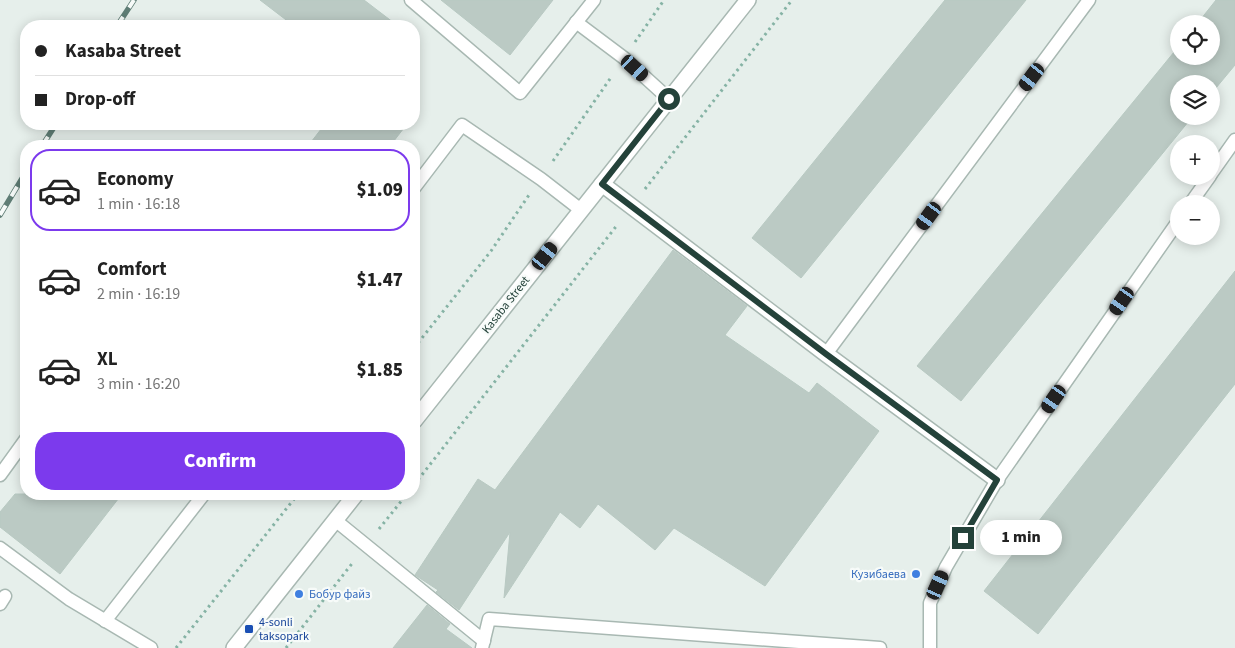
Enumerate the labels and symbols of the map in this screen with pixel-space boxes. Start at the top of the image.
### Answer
car [618,52,651,84]
car [1016,61,1047,93]
route start [658,88,680,110]
car [914,199,943,233]
car [529,240,560,272]
street label: Kasaba Street [478,273,534,337]
car [1107,284,1136,318]
car [1039,382,1068,416]
callout: 1 min [980,520,1063,556]
route end [952,527,974,549]
place label: Кузибаева [851,566,906,583]
marker: Кузибаева [910,568,922,580]
car [925,568,950,602]
place label: Бобур файз [309,586,371,603]
marker: Бобур файз [293,588,305,600]
place label: 4-sonli taksopark [259,614,309,645]
marker: 4-sonli taksopark [243,623,255,635]

